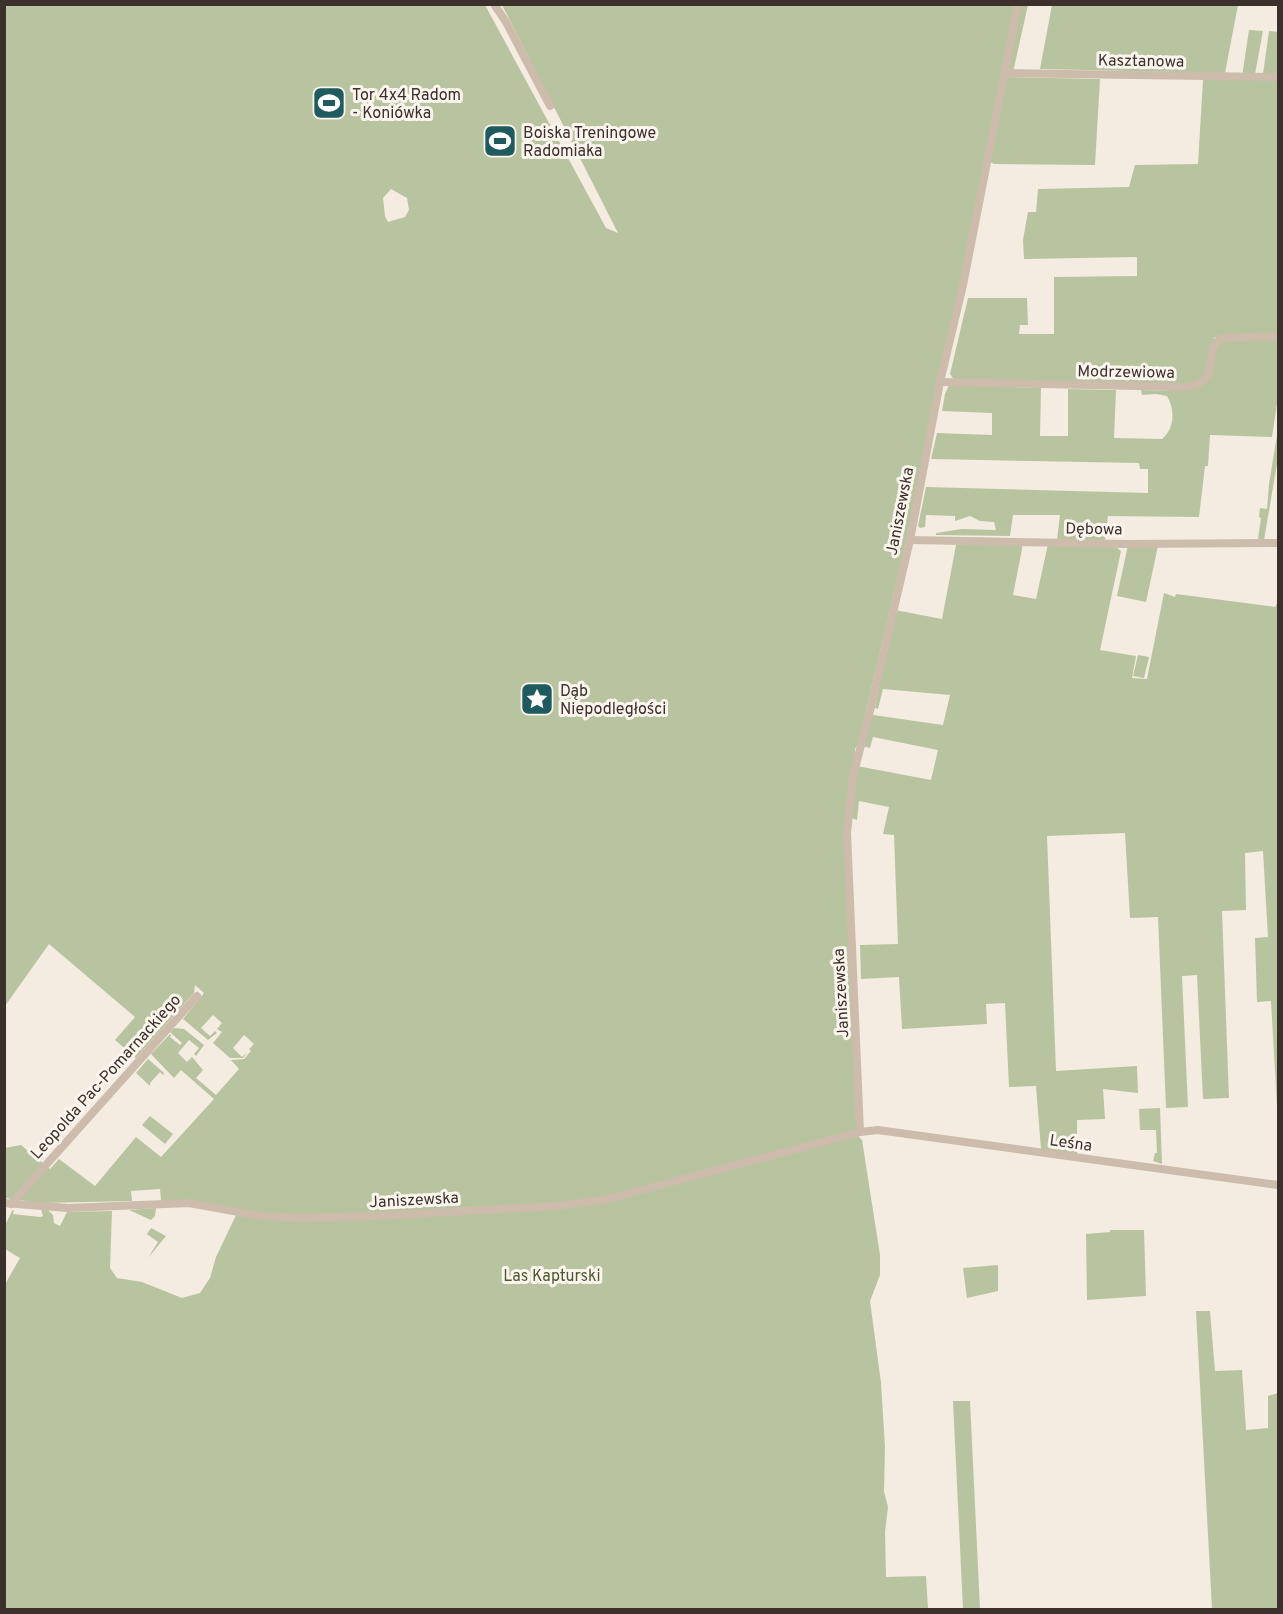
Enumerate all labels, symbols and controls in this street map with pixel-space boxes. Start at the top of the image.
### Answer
street label: Kasztanowa [1098,51,1184,73]
sports icon: Tor 4x4 Radom - Koniówka [311,85,347,121]
place label: Tor 4x4 Radom - Koniówka [352,86,461,124]
sports icon: Boiska Treningowe Radomiaka [482,123,518,159]
place label: Boiska Treningowe Radomiaka [523,124,656,162]
street label: Modrzewiowa [1077,362,1175,384]
street label: Janiszewska [883,466,919,557]
street label: Dębowa [1065,520,1123,540]
place icon: Dąb Niepodległości [519,681,555,717]
place label: Dąb Niepodległości [560,682,666,720]
street label: Janiszewska [830,948,854,1038]
street label: Leopolda Pac-Pomarnackiego [27,991,186,1164]
street label: Leśna [1048,1131,1093,1157]
street label: Janiszewska [369,1189,459,1213]
park label: Las Kapturski [503,1267,601,1287]

